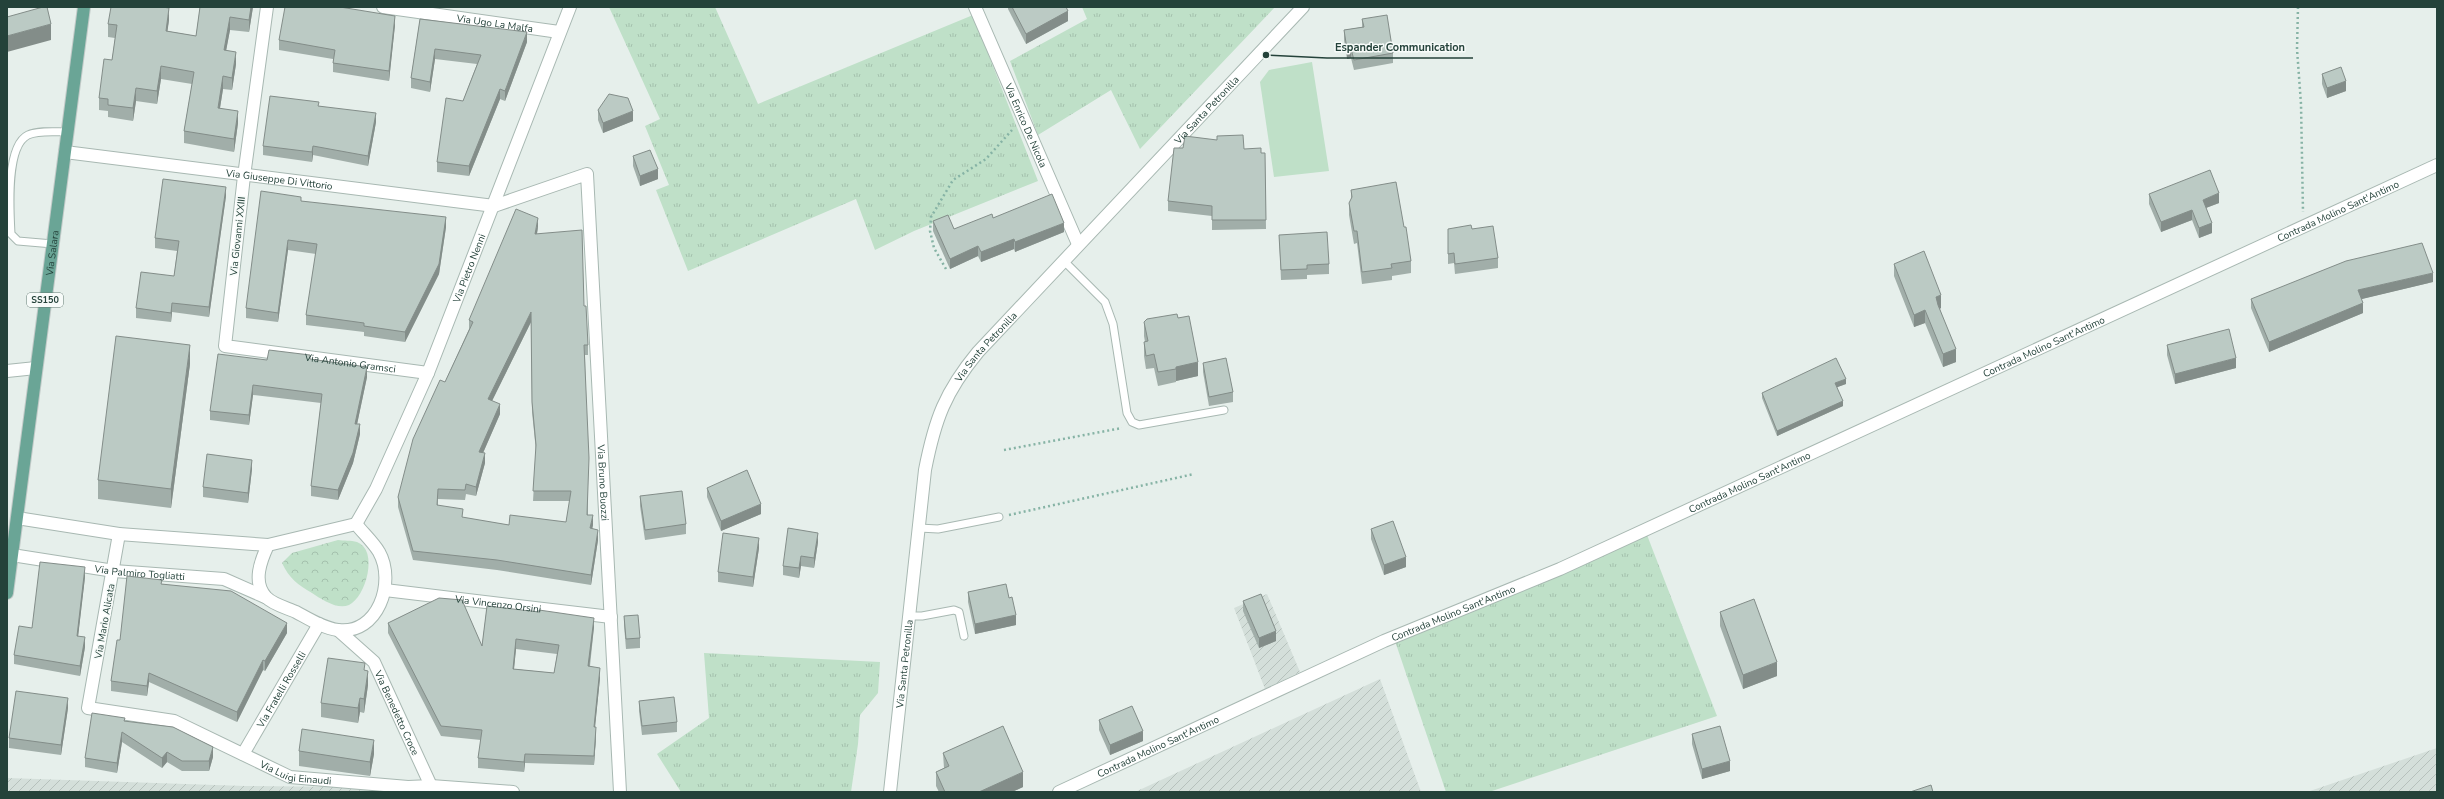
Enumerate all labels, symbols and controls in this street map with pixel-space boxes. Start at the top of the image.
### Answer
street label: Via Ugo La Malfa [455,11,534,36]
callout: Espander Communication [1327,35,1473,58]
text: Espander Communication [1335,40,1465,55]
street label: Via Santa Petronilla [1171,73,1243,148]
street label: Via Enrico De Nicola [1001,80,1050,170]
street label: Via Giuseppe Di Vittorio [224,166,334,194]
street label: Contrada Molino Sant'Antimo [2275,177,2402,246]
street label: Via Giovanni XXIII [227,196,249,277]
street label: Via Salara [43,229,63,278]
street label: Via Pietro Nenni [450,232,489,306]
road number: SS150 [27,293,63,307]
street label: Via Santa Petronilla [951,309,1020,386]
street label: Contrada Molino Sant'Antimo [1981,313,2108,381]
street label: Via Antonio Gramsci [303,351,397,377]
street label: Via Bruno Buozzi [593,443,612,521]
street label: Contrada Molino Sant'Antimo [1687,448,1813,517]
street label: Via Palmiro Togliatti [92,562,185,584]
street label: Via Mario Alicata [91,582,118,661]
street label: Contrada Molino Sant'Antimo [1389,582,1518,645]
street label: Via Vincenzo Orsini [453,592,542,617]
street label: Via Santa Petronilla [893,619,917,710]
street label: Via Fratelli Rosselli [253,649,310,731]
street label: Via Benedetto Croce [370,667,422,758]
street label: Contrada Molino Sant'Antimo [1095,712,1222,781]
street label: Via Luigi Einaudi [256,757,332,788]

